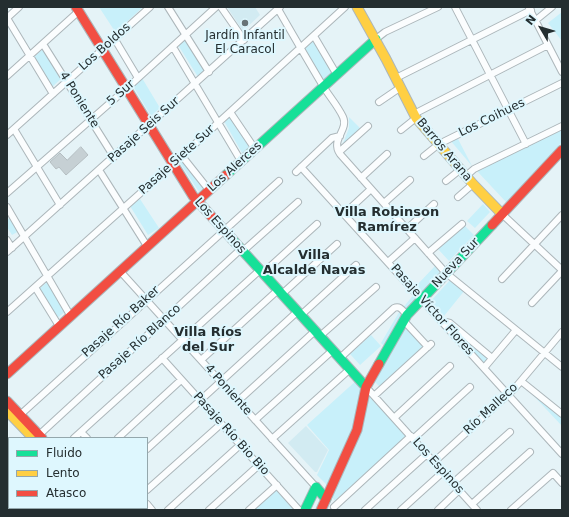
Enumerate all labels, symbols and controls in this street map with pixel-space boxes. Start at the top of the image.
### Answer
north arrow [521,8,561,48]
text: N [523,13,539,28]
marker: Jardín Infantil El Caracol [240,18,250,28]
street label: Los Boldos [76,20,134,74]
place label: Jardín Infantil El Caracol [205,29,285,57]
street label: 4 Poniente [56,69,102,131]
street label: 5 Sur [104,77,138,109]
street label: Pasaje Seis Sur [105,94,183,166]
street label: Los Coihues [457,96,527,140]
street label: Barros Arana [413,116,475,184]
street label: Pasaje Siete Sur [136,122,218,198]
street label: Los Alerces [205,139,265,195]
street label: Los Espinos [191,195,249,257]
district label: Villa Robinson Ramírez [335,205,439,236]
street label: Nueva Sur [429,235,483,291]
district label: Villa Alcalde Navas [263,248,365,279]
street label: Pasaje Víctor Flores [388,262,476,358]
street label: Pasaje Río Baker [79,283,163,361]
street label: Pasaje Río Blanco [96,301,184,383]
district label: Villa Ríos del Sur [174,325,242,356]
street label: 4 Poniente [201,362,255,418]
street label: Río Malleco [461,380,521,438]
street label: Pasaje Río Bio Bio [190,390,272,478]
street label: Los Espinos [409,435,467,497]
legend [8,437,148,509]
text: Fluido [46,446,82,460]
text: Lento [46,466,80,480]
text: Atasco [46,486,86,500]

